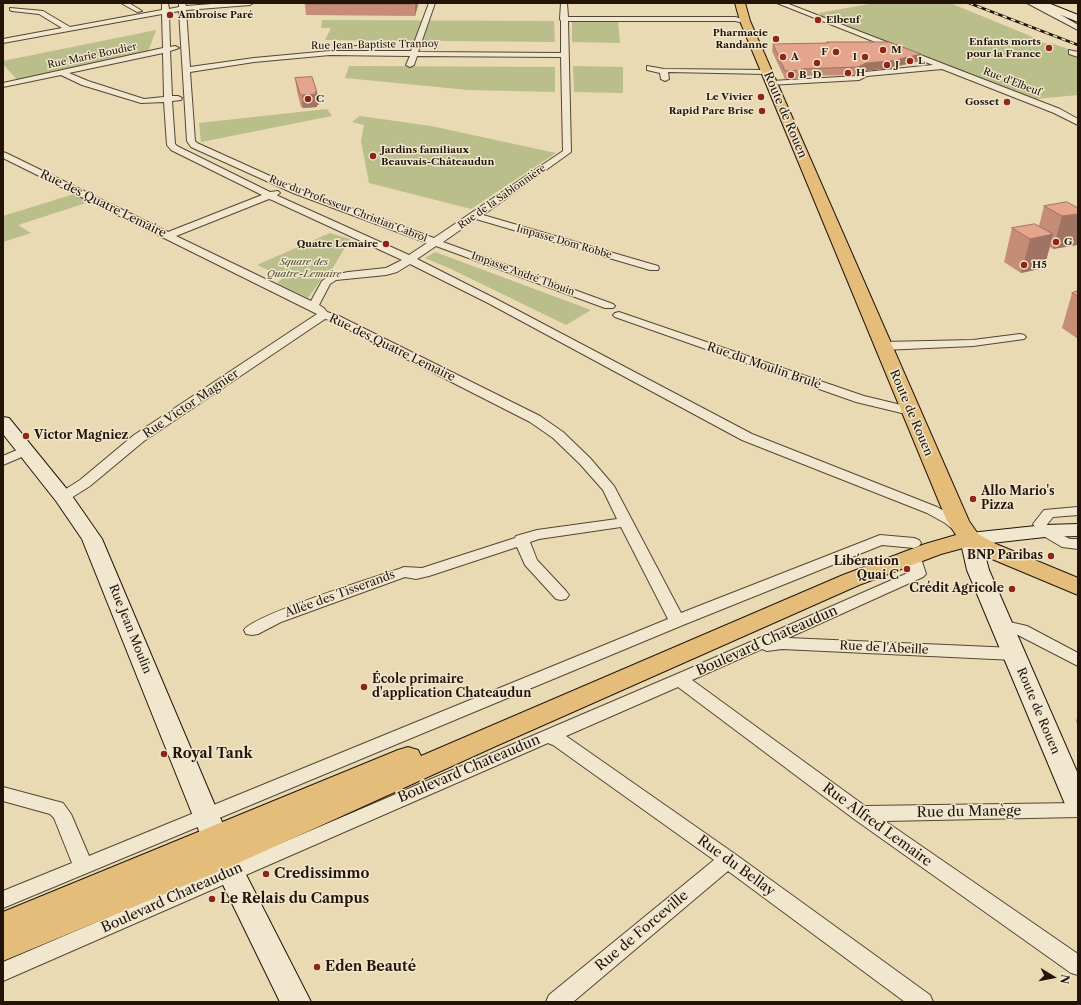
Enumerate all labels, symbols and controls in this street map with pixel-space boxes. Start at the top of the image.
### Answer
place label: Ambroise Paré [178,9,253,21]
marker: Ambroise Paré [165,10,175,20]
place label: Elbeuf [826,14,860,26]
marker: Elbeuf [813,15,823,25]
place label: Pharmacie Randanne [713,27,768,50]
marker: Pharmacie Randanne [771,34,781,44]
place label: Enfants morts pour la France [966,36,1041,60]
street label: Rue Jean-Baptiste Trannoy [311,38,439,52]
street label: Rue Marie Boudier [46,41,138,71]
marker: Enfants morts pour la France [1044,43,1054,53]
place label: M [891,44,902,56]
marker: M [878,45,888,55]
place label: F [821,46,828,58]
marker: F [831,47,841,57]
place label: A [791,51,799,63]
place label: I [853,51,857,63]
marker: A [778,52,788,62]
marker: I [860,52,870,62]
place label: L [918,55,925,67]
marker: L [905,56,915,66]
marker: D [812,58,822,68]
place label: J [895,59,899,71]
marker: J [882,60,892,70]
street label: Rue d'Elbeuf [981,65,1043,99]
place label: H [856,67,865,79]
marker: H [843,68,853,78]
place label: B [799,69,806,81]
place label: D [813,69,821,81]
street label: Route de Rouen [760,70,810,160]
marker: B [786,70,796,80]
place label: Le Vivier [706,91,753,103]
marker: Le Vivier [756,92,766,102]
place label: C [316,93,324,105]
marker: C [303,94,313,104]
place label: Gosset [965,96,999,108]
marker: Gosset [1002,97,1012,107]
place label: Rapid Pare Brise [669,105,754,117]
marker: Rapid Pare Brise [757,106,767,116]
place label: Jardins familiaux Beauvais-Châteaudun [381,144,494,168]
marker: Jardins familiaux Beauvais-Châteaudun [368,151,378,161]
street label: Rue de la Sablonnière [456,162,548,232]
street label: Rue des Quatre Lemaire [38,167,168,241]
street label: Rue du Professeur Christian Cabrol [267,173,429,245]
street label: Impasse Dom Robbe [515,223,613,261]
place label: G [1064,236,1072,248]
marker: G [1051,237,1061,247]
place label: Quatre Lemaire [297,238,378,250]
marker: Quatre Lemaire [381,239,391,249]
street label: Impasse André Thouin [470,250,576,298]
park label: Square des Quatre-Lemaire [267,256,341,280]
place label: H5 [1032,259,1047,271]
marker: H5 [1019,260,1029,270]
street label: Rue des Quatre Lemaire [327,311,457,385]
street label: Rue du Moulin Brulé [705,340,823,392]
street label: Rue Victor Magnier [140,367,242,441]
street label: Route de Rouen [886,368,936,458]
place label: Victor Magniez [34,429,128,443]
marker: Victor Magniez [21,431,31,441]
place label: Allo Mario's Pizza [981,485,1055,513]
marker: Allo Mario's Pizza [968,494,978,504]
place label: BNP Paribas [967,549,1043,563]
marker: BNP Paribas [1046,551,1056,561]
place label: Libération Quai C [834,555,899,583]
marker: Libération Quai C [902,564,912,574]
street label: Allée des Tisserands [283,567,397,621]
street label: Rue Jean Moulin [105,582,155,676]
place label: Crédit Agricole [909,582,1004,596]
marker: Crédit Agricole [1007,584,1017,594]
street label: Boulevard Chateaudun [694,602,840,680]
street label: Rue de l'Abeille [839,638,929,658]
street label: Route de Rouen [1013,666,1063,756]
place label: École primaire d'application Chateaudun [372,673,531,701]
marker: École primaire d'application Chateaudun [359,682,369,692]
street label: Boulevard Chateaudun [395,731,543,807]
place label: Royal Tank [172,746,253,762]
marker: Royal Tank [159,749,169,759]
street label: Rue Alfred Lemaire [819,780,935,870]
street label: Rue du Manège [917,803,1021,821]
street label: Rue du Bellay [694,832,778,900]
street label: Boulevard Chateaudun [99,859,245,937]
place label: Credissimmo [274,866,369,882]
marker: Credissimmo [261,869,271,879]
street label: Rue de Forceville [592,887,692,975]
place label: Le Relais du Campus [220,891,369,907]
marker: Le Relais du Campus [207,894,217,904]
north arrow [1033,957,1073,997]
place label: Eden Beauté [325,959,416,975]
marker: Eden Beauté [312,962,322,972]
text: N [1057,973,1073,985]

